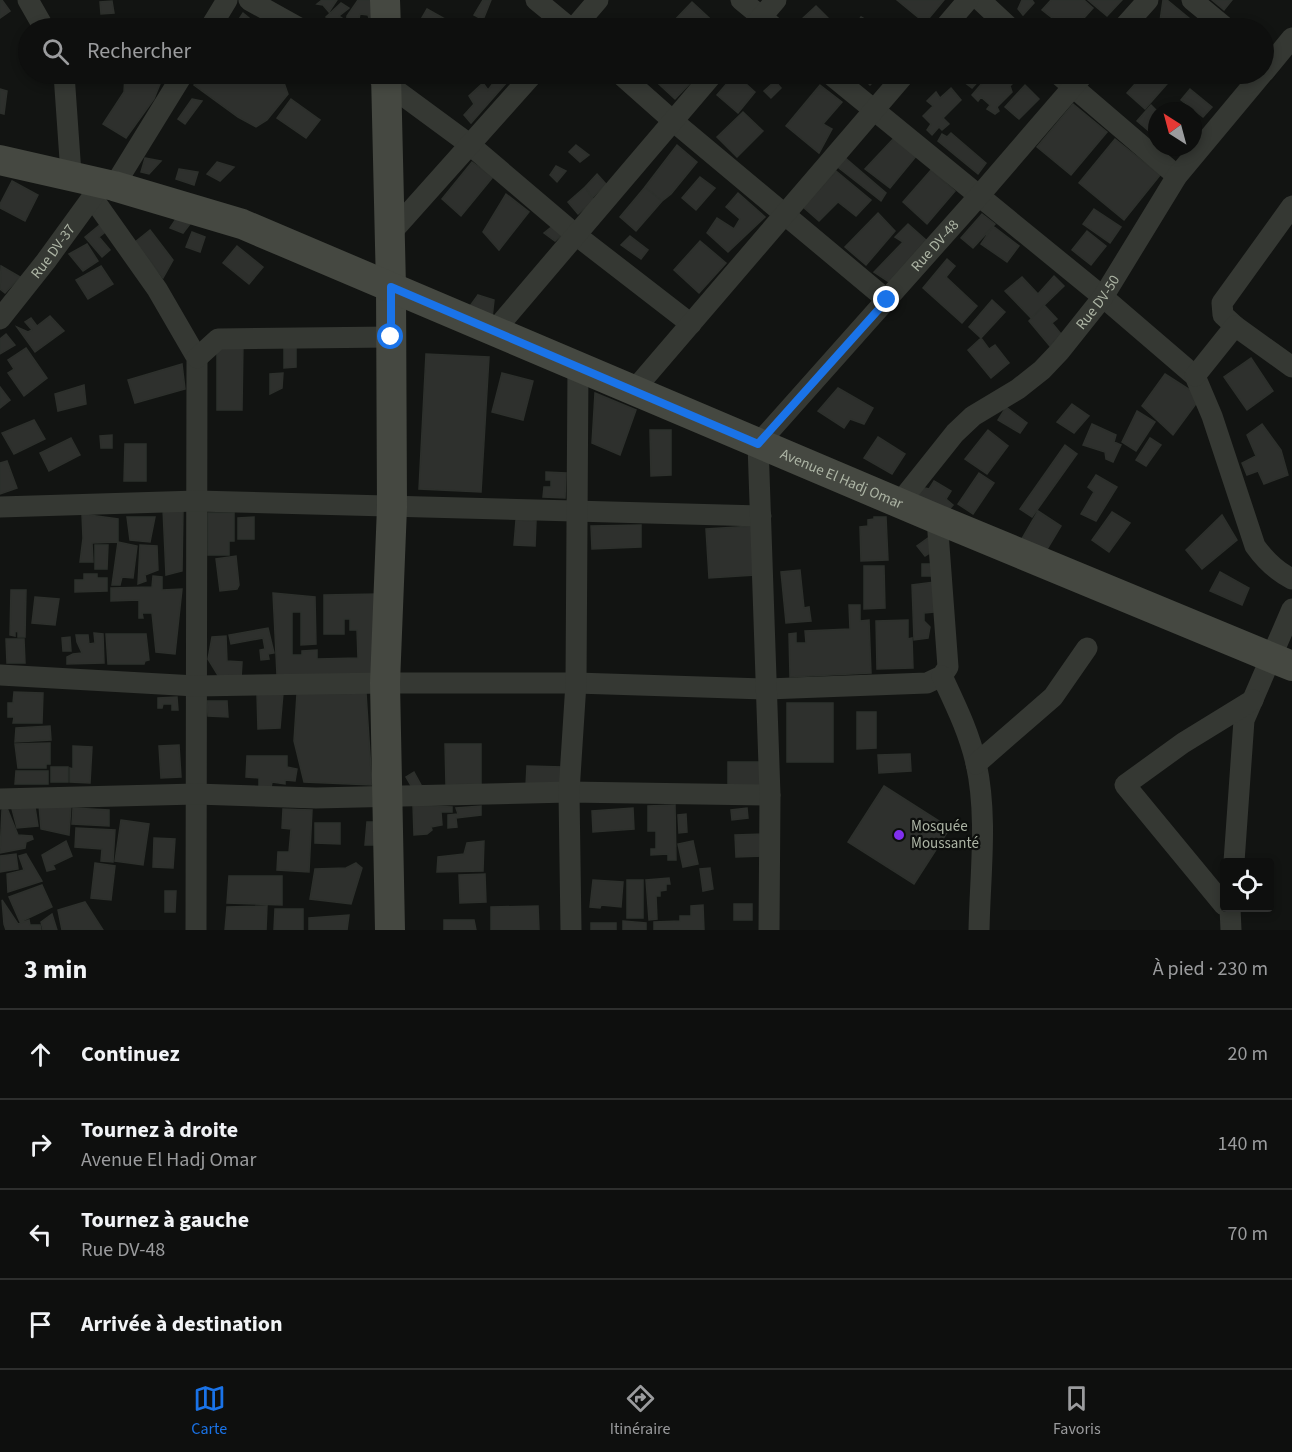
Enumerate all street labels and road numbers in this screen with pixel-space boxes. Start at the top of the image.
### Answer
street label: Rue DV-48 [906,215,964,276]
street label: Rue DV-37 [26,220,80,283]
street label: Rue DV-50 [1071,271,1125,334]
street label: Avenue El Hadj Omar [777,443,907,514]

